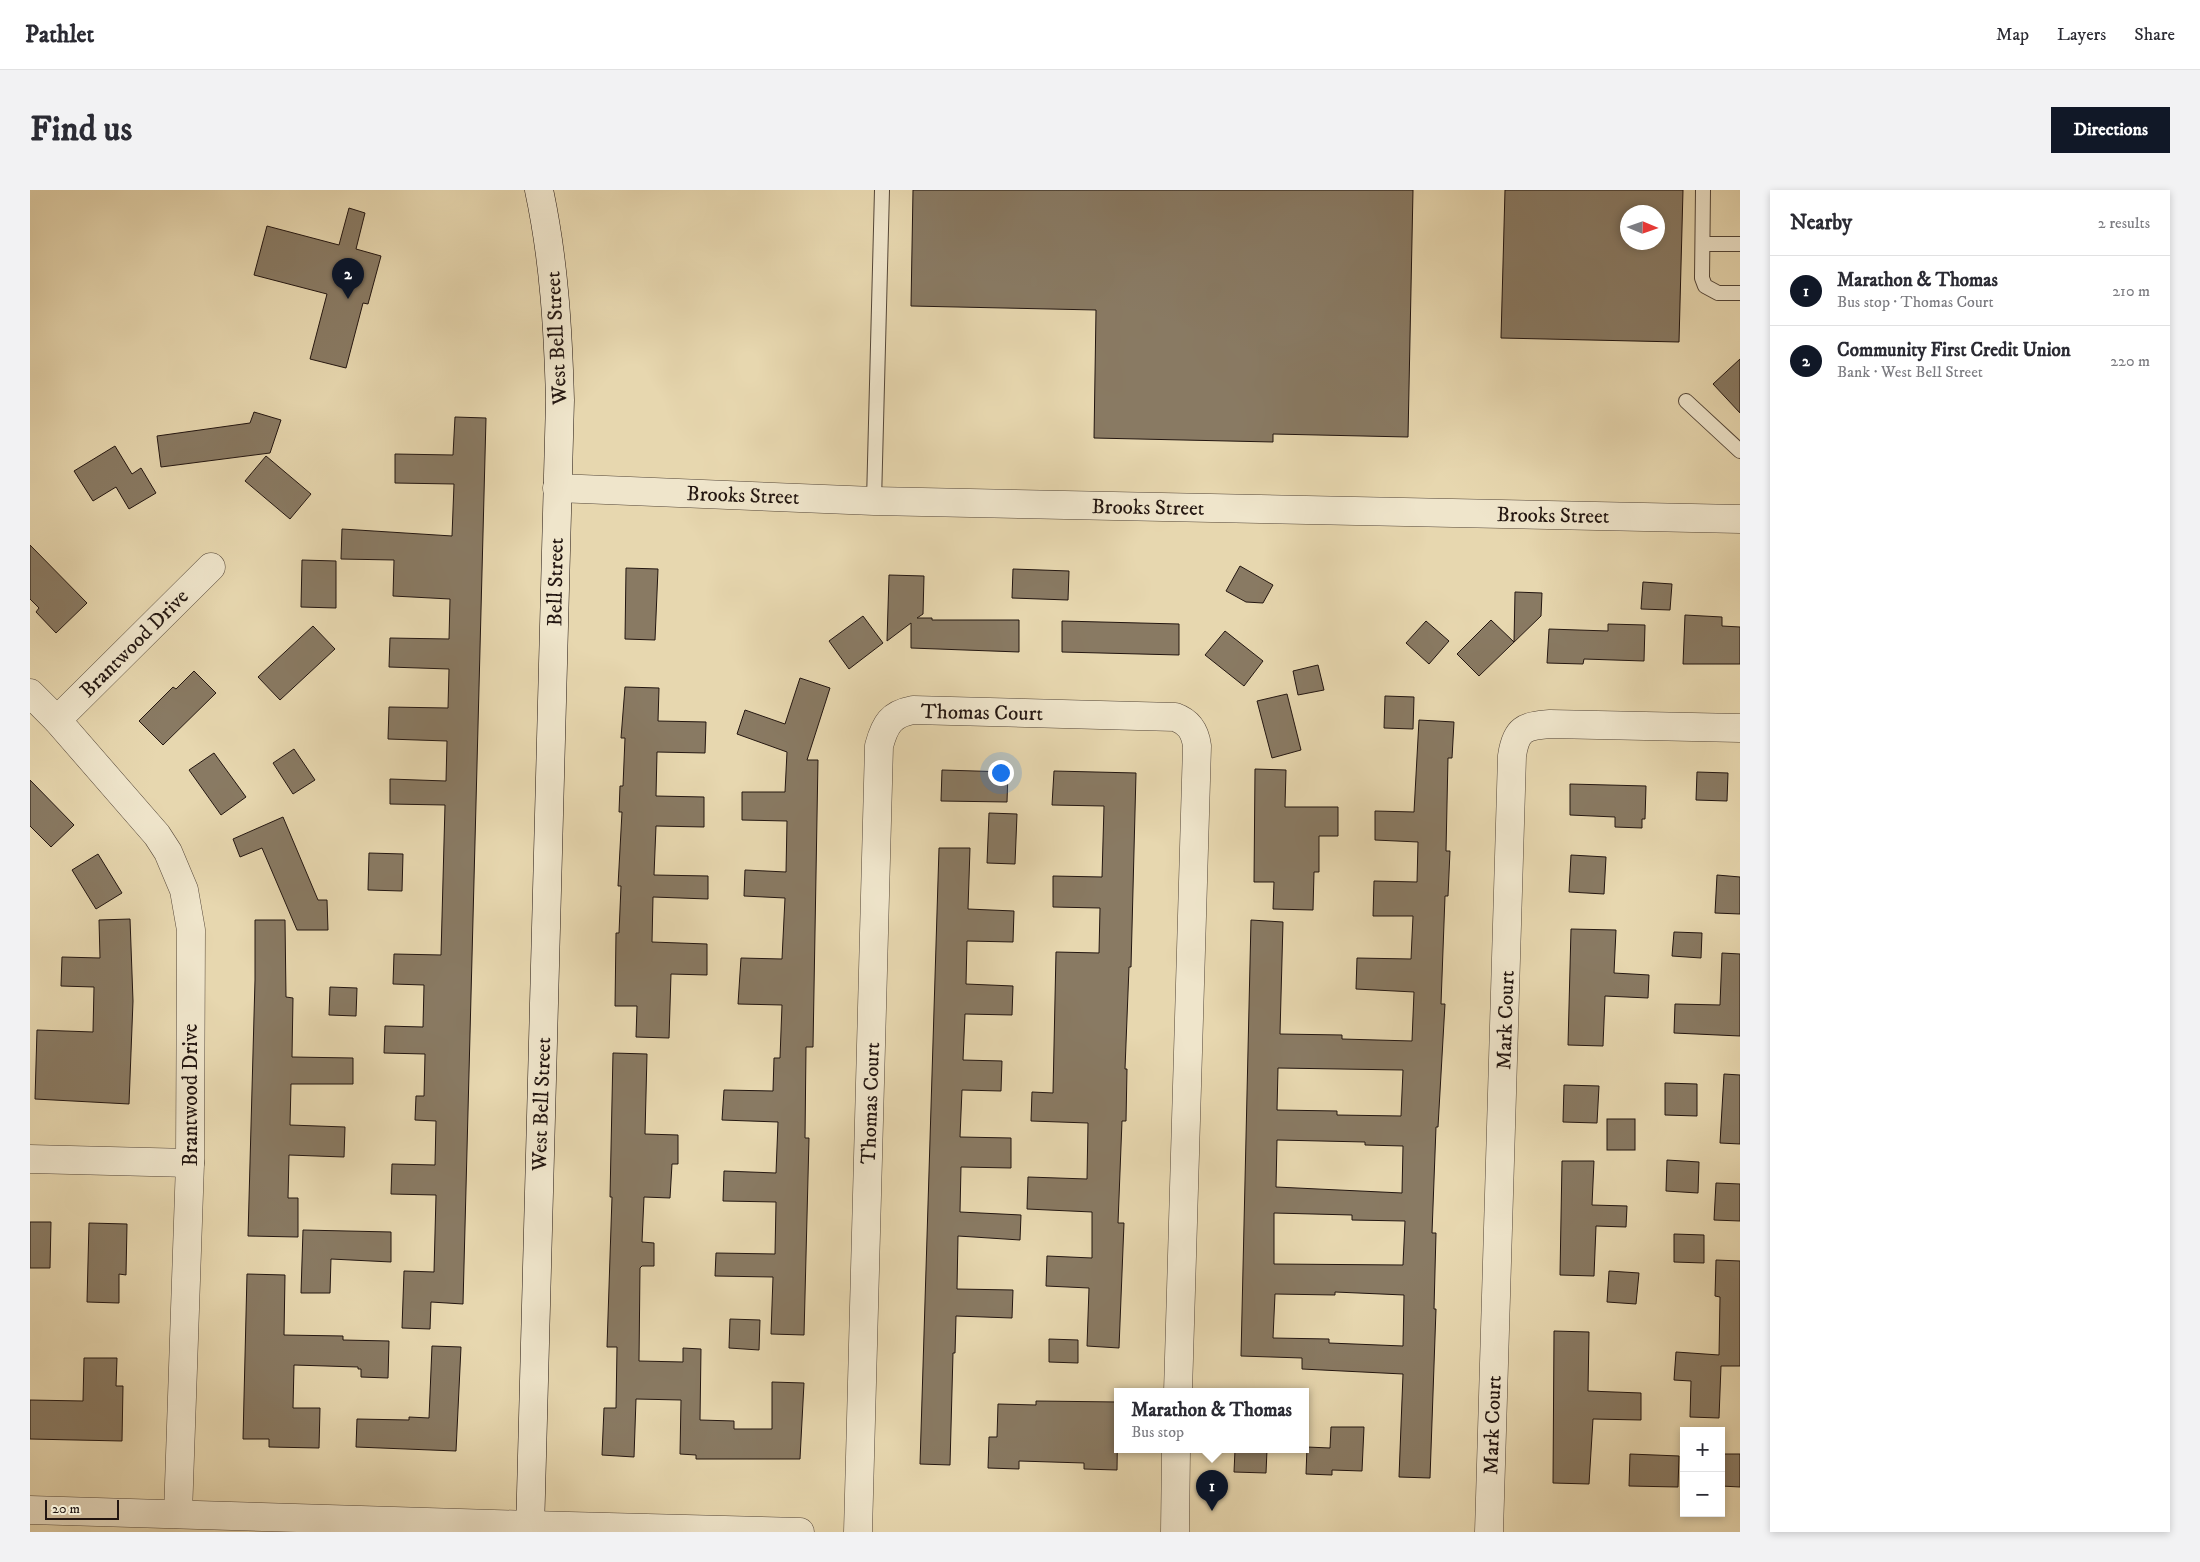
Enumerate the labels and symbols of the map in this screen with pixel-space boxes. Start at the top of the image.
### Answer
north arrow [1620,205,1665,250]
pin: 2 [332,258,364,299]
street label: West Bell Street [540,270,574,407]
street label: Brooks Street [686,481,800,511]
street label: Brooks Street [1091,494,1205,522]
street label: Brooks Street [1496,502,1610,530]
street label: Bell Street [542,537,570,627]
street label: Brantwood Drive [75,584,195,703]
street label: Thomas Court [921,699,1044,727]
your location [988,760,1014,786]
street label: Mark Court [1491,970,1521,1070]
street label: Brantwood Drive [178,1023,204,1167]
street label: West Bell Street [527,1036,557,1172]
street label: Thomas Court [856,1041,886,1165]
street label: Mark Court [1478,1375,1508,1475]
pin: 1 [1196,1470,1228,1511]
scale bar [45,1497,119,1520]

